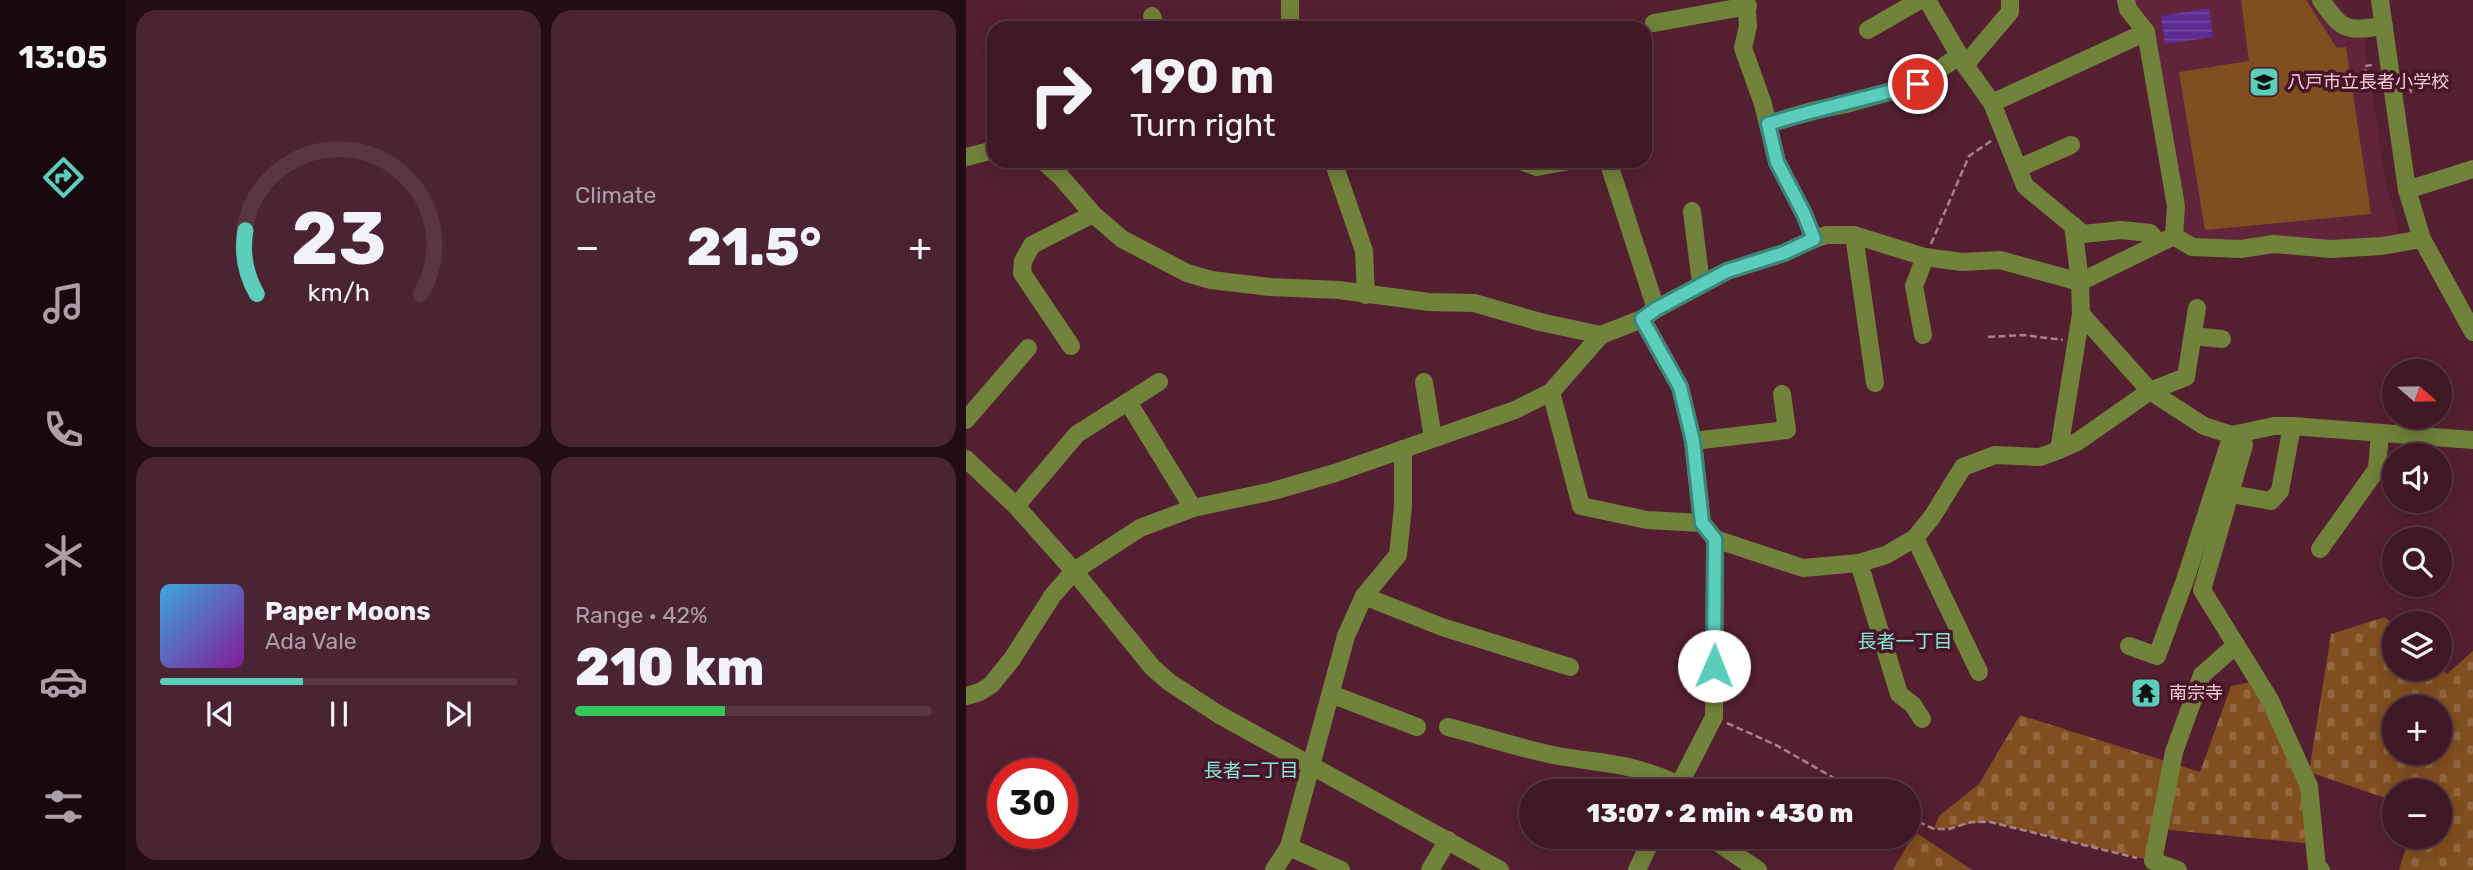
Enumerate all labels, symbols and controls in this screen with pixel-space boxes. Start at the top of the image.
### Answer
text: 13:05 [19,38,107,76]
text: 190 m [1130,47,1274,105]
icon: right [1015,49,1106,140]
pin [1888,54,1948,114]
icon: arrive [1899,65,1937,103]
school or university icon: 八戸市立長者小学校 [2247,65,2281,99]
place label: 八戸市立長者小学校 [2287,71,2449,93]
text: Turn right [1130,106,1275,144]
icon: directions [39,153,88,202]
text: Climate [575,181,656,209]
text: 23 [291,197,386,283]
text: 21.5° [687,216,821,278]
text: − [575,224,600,270]
text: + [908,224,932,270]
text: km/h [307,278,370,307]
icon: music [39,279,88,328]
north arrow [2382,359,2452,429]
map controls [2382,359,2452,849]
icon: phone [39,405,88,454]
button: sound [2382,443,2452,513]
button: search [2382,527,2452,597]
icon: climate [39,531,88,580]
text: Paper Moons [265,596,431,627]
text: Range · 42% [575,601,707,629]
button: layers [2382,611,2452,681]
text: Ada Vale [265,627,357,655]
position arrow [1677,629,1751,703]
district label: 長者一丁目 [1857,630,1953,653]
text: 210 km [575,636,765,698]
icon: car [39,657,88,706]
temple icon: 南宗寺 [2129,676,2163,710]
place label: 南宗寺 [2169,682,2223,704]
icon: previous [201,695,239,733]
icon: pause [320,695,358,733]
icon: next [439,695,477,733]
button: + [2382,695,2452,765]
speed limit sign: 30 [987,758,1078,849]
district label: 長者二丁目 [1203,759,1299,782]
button: − [2382,779,2452,849]
icon: filters [39,782,88,831]
text: 13:07 · 2 min · 430 m [1587,798,1853,829]

